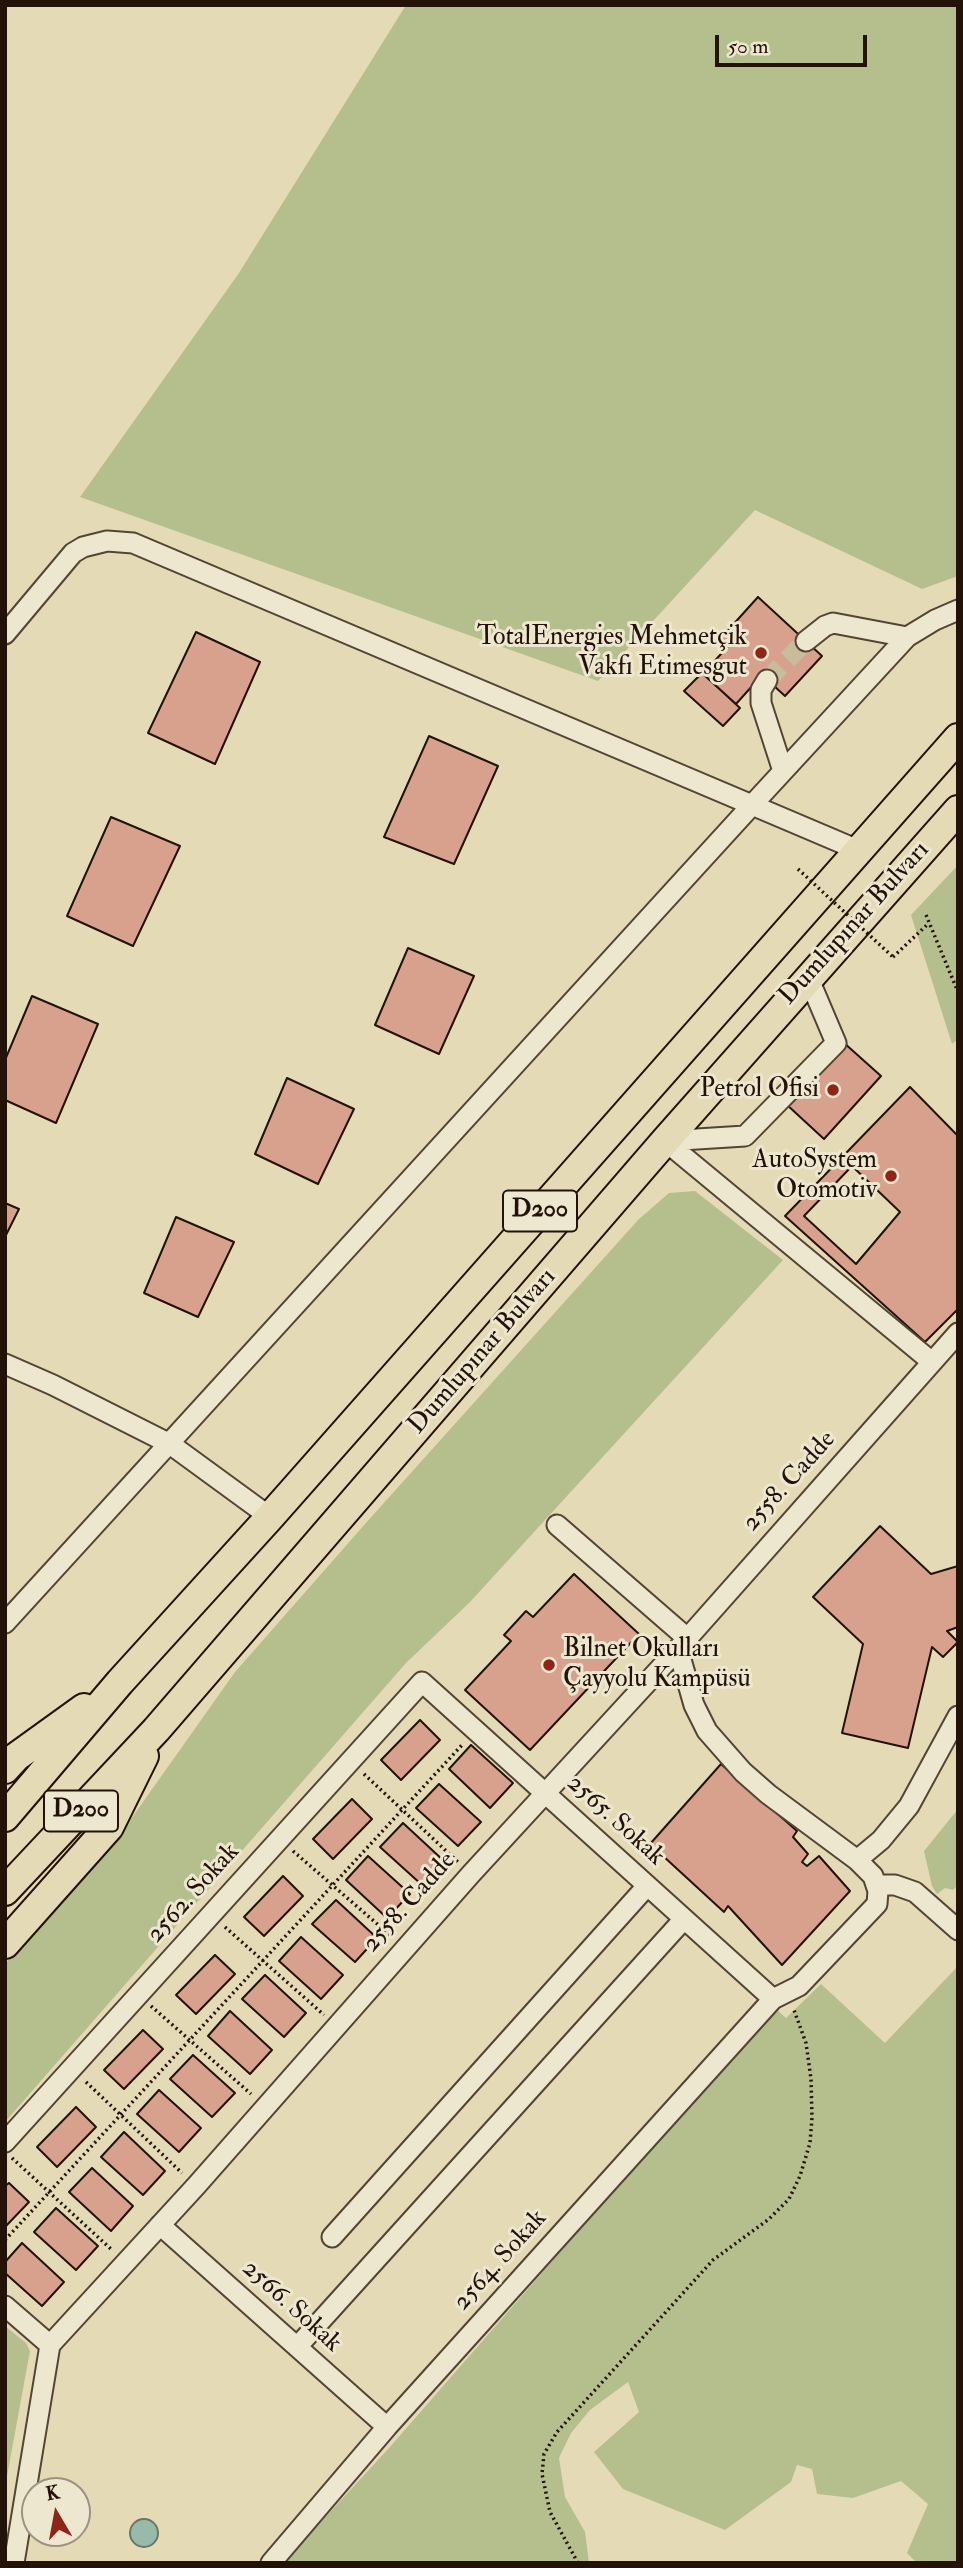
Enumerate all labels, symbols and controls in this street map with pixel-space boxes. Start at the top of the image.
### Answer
scale bar [718,21,870,65]
text: 50 m [728,33,769,60]
place label: TotalEnergies Mehmetçik Vakfı Etimesgut [477,622,747,684]
marker: TotalEnergies Mehmetçik Vakfı Etimesgut [753,645,769,661]
street label: Dumlupınar Bulvarı [773,836,937,1012]
place label: Petrol Ofisi [700,1074,819,1106]
marker: Petrol Ofisi [825,1082,841,1098]
place label: AutoSystem Otomotiv [752,1145,877,1206]
marker: AutoSystem Otomotiv [883,1168,899,1184]
road number: D200 [503,1190,577,1232]
street label: Dumlupınar Bulvarı [402,1263,564,1441]
street label: 2558. Cadde [737,1425,843,1539]
place label: Bilnet Okulları Çayyolu Kampüsü [563,1634,751,1696]
marker: Bilnet Okulları Çayyolu Kampüsü [541,1657,557,1673]
street label: 2565. Sokak [559,1769,671,1873]
road number: D200 [44,1791,118,1832]
street label: 2562. Sokak [141,1838,247,1950]
street label: 2558. Cadde [357,1846,463,1960]
street label: 2564. Sokak [448,2204,554,2318]
street label: 2566. Sokak [235,2254,347,2360]
north arrow [21,2477,91,2547]
text: K [44,2480,61,2506]

